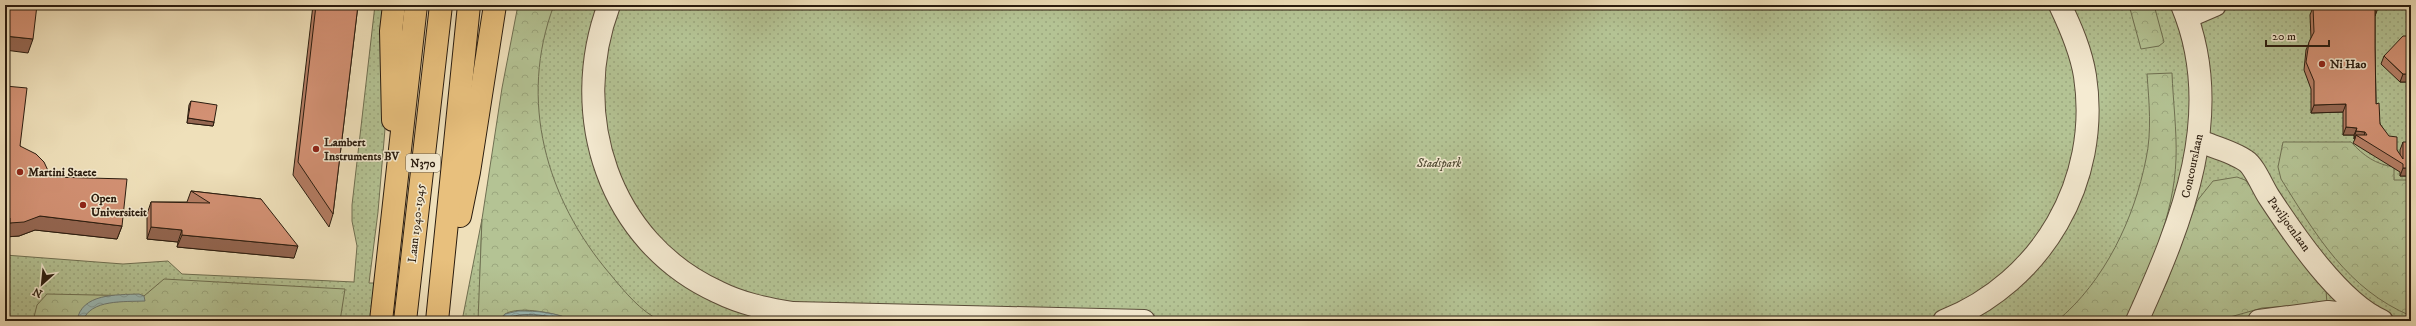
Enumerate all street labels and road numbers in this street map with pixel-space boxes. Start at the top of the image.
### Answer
street label: Concourslaan [2178,132,2207,200]
road number: N370 [406,154,440,172]
street label: Laan 1940-1945 [405,183,428,263]
street label: Paviljoenlaan [2264,194,2314,255]

